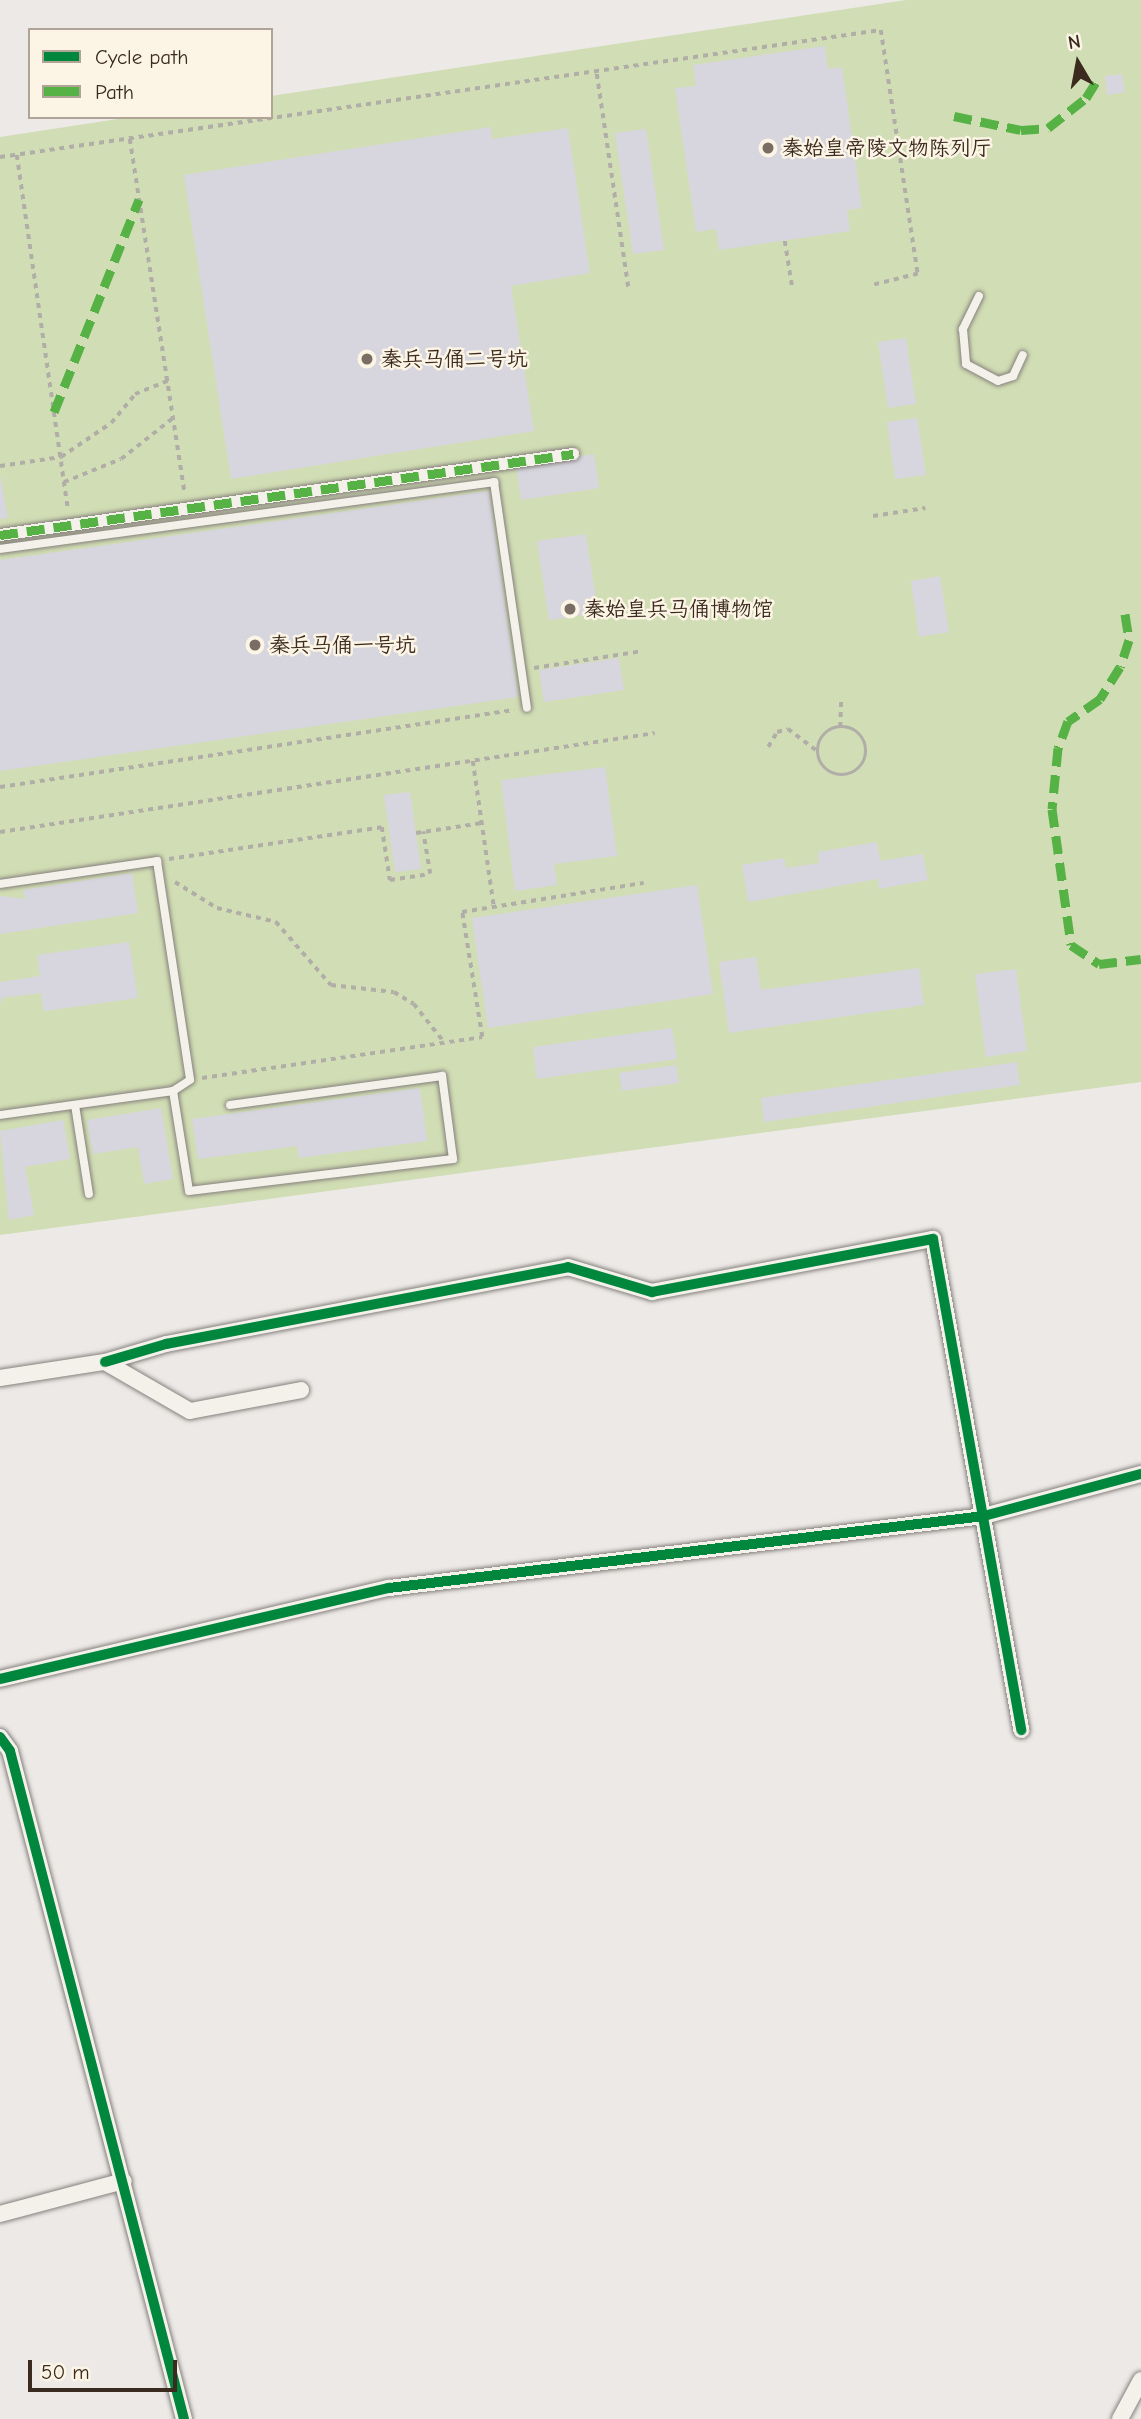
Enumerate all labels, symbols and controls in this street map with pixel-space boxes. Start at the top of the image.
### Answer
legend [28,28,273,119]
north arrow [1043,28,1113,98]
text: N [1066,30,1082,54]
text: Cycle path [95,45,188,69]
text: Path [95,80,134,104]
place label: 秦始皇帝陵文物陈列厅 [782,135,992,161]
marker: 秦始皇帝陵文物陈列厅 [760,140,776,156]
place label: 秦兵马俑二号坑 [381,346,528,372]
marker: 秦兵马俑二号坑 [359,351,375,367]
place label: 秦始皇兵马俑博物馆 [584,596,773,622]
marker: 秦始皇兵马俑博物馆 [562,601,578,617]
place label: 秦兵马俑一号坑 [269,632,416,658]
marker: 秦兵马俑一号坑 [247,637,263,653]
scale bar [32,2346,180,2390]
text: 50 m [41,2360,90,2384]

